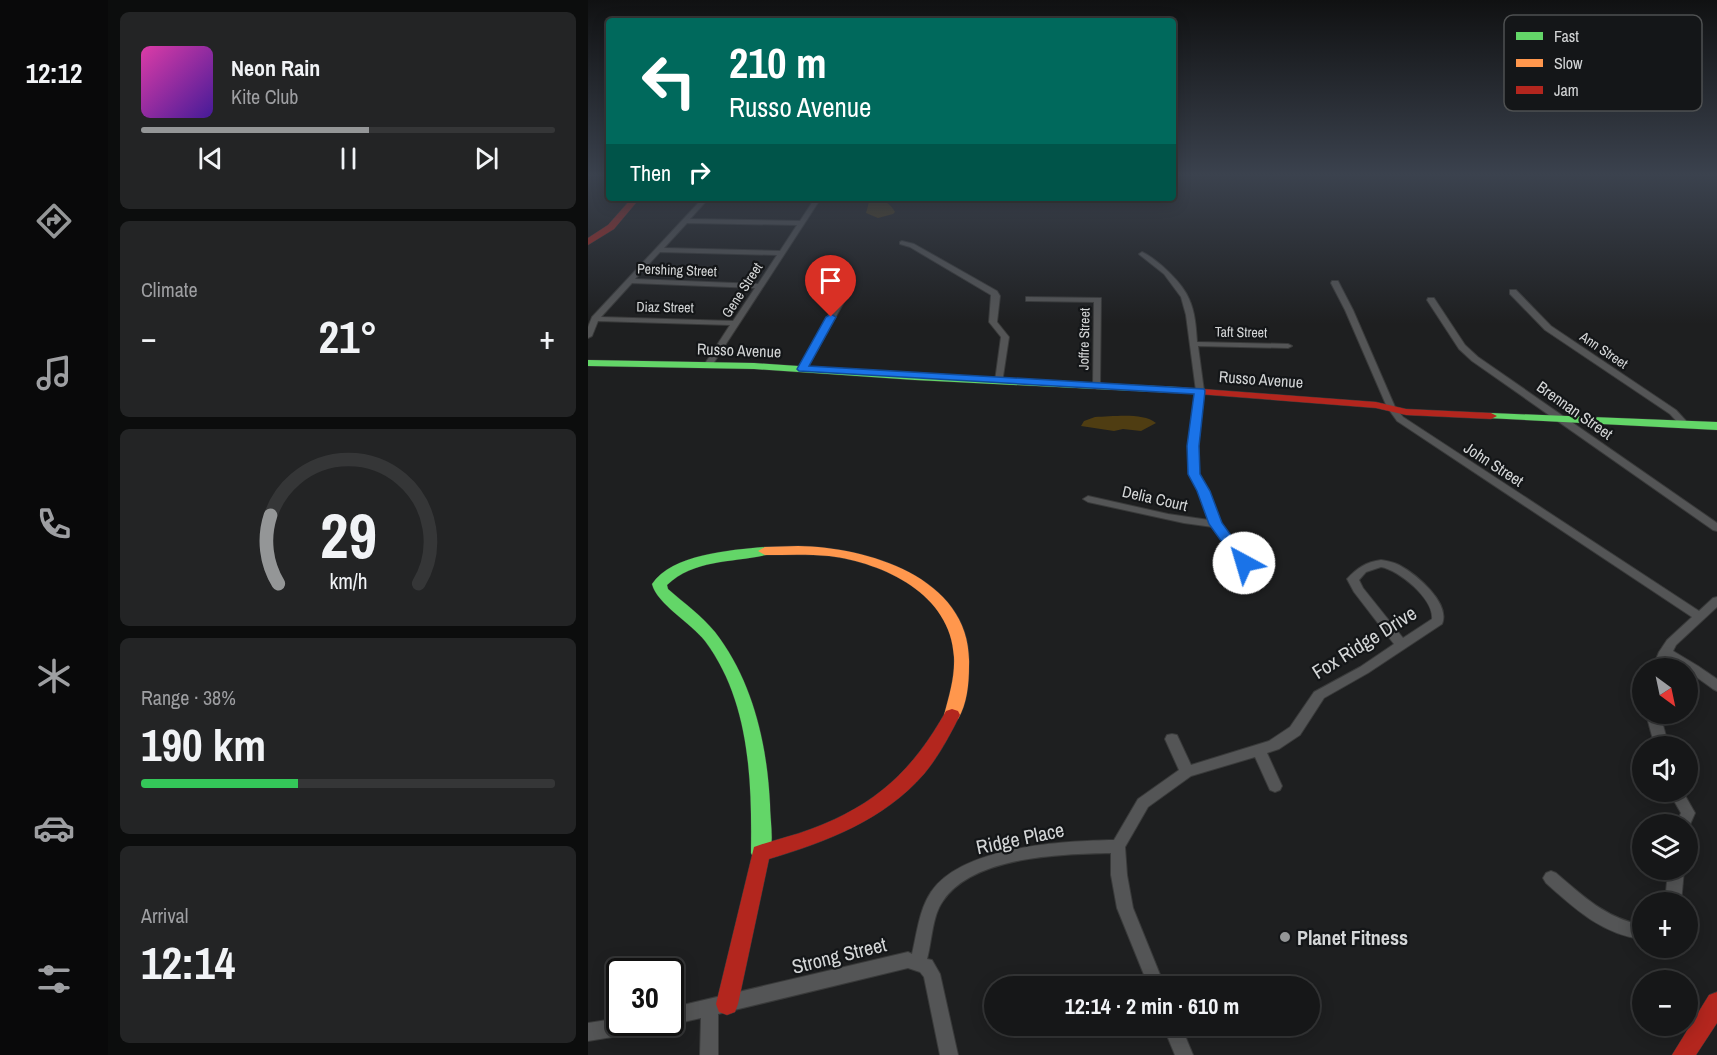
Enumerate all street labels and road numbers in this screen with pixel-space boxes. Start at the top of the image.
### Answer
street label: Gene Street [718,259,766,321]
street label: Pershing Street [637,260,717,280]
street label: Diaz Street [636,298,694,316]
street label: Joffre Street [1074,308,1094,370]
street label: Taft Street [1215,323,1267,341]
street label: Ann Street [1576,327,1632,373]
street label: Russo Avenue [696,338,782,362]
street label: Russo Avenue [1218,365,1304,393]
street label: Brennan Street [1533,376,1618,445]
street label: John Street [1460,436,1528,492]
street label: Delia Court [1120,480,1190,516]
street label: Fox Ridge Drive [1307,599,1421,685]
street label: Ridge Place [973,816,1067,860]
street label: Strong Street [789,930,890,980]

